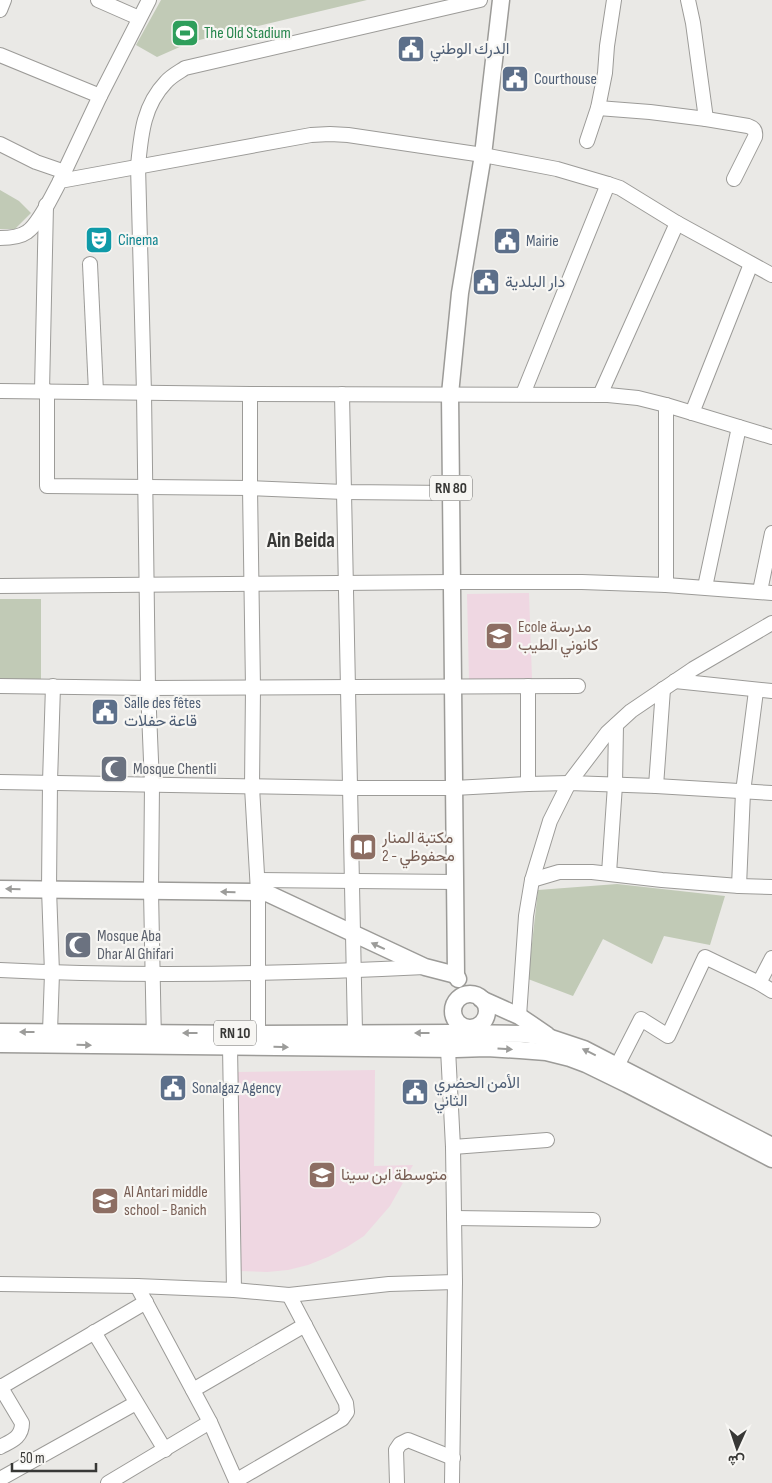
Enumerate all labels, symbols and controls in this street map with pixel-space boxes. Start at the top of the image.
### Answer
sports icon: The Old Stadium [170,18,200,48]
place label: The Old Stadium [204,24,291,43]
public building icon: الدرك الوطني [396,34,426,64]
place label: الدرك الوطني [430,40,509,62]
public building icon: Courthouse [500,64,530,94]
place label: Courthouse [534,70,597,89]
theatre icon: Cinema [84,225,114,255]
public building icon: Mairie [492,226,522,256]
place label: Cinema [118,231,158,250]
place label: Mairie [526,232,559,251]
public building icon: دار البلدية [471,267,501,297]
place label: دار البلدية [505,273,565,292]
road number: RN 80 [430,476,472,500]
district label: Ain Beida [266,528,335,553]
place label: Ecole مدرسة كانوني الطيب [518,618,598,658]
school or university icon: Ecole مدرسة كانوني الطيب [484,621,514,651]
place label: Salle des fêtes قاعة حفلات [124,694,201,731]
public building icon: Salle des fêtes قاعة حفلات [90,697,120,727]
mosque icon: Mosque Chentli [99,754,129,784]
place label: Mosque Chentli [133,760,216,779]
place label: مكتبة المنار 2 - محفوظي [381,829,455,869]
library icon: مكتبة المنار 2 - محفوظي [348,832,378,862]
one-way arrow [4,885,20,893]
one-way arrow [219,888,235,896]
place label: Mosque Aba Dhar Al Ghifari [97,927,174,964]
mosque icon: Mosque Aba Dhar Al Ghifari [63,930,93,960]
one-way arrow [371,941,385,949]
road number: RN 10 [214,1020,256,1046]
one-way arrow [19,1028,35,1036]
one-way arrow [414,1028,430,1036]
one-way arrow [181,1029,197,1037]
one-way arrow [76,1041,92,1049]
one-way arrow [273,1043,289,1051]
one-way arrow [497,1046,513,1054]
one-way arrow [581,1047,596,1056]
public building icon: Sonalgaz Agency [158,1073,188,1103]
place label: الأمن الحضري الثاني [434,1074,520,1114]
public building icon: الأمن الحضري الثاني [400,1077,430,1107]
place label: Sonalgaz Agency [192,1079,281,1098]
school or university icon: متوسطة ابن سينا [307,1160,337,1190]
place label: متوسطة ابن سينا [341,1166,447,1185]
place label: Al Antari middle school - Banich [123,1183,208,1220]
school or university icon: Al Antari middle school - Banich [90,1186,120,1216]
north arrow [712,1423,762,1473]
scale bar [12,1440,96,1472]
text: 50 m [20,1449,45,1468]
text: ش [727,1452,745,1469]

